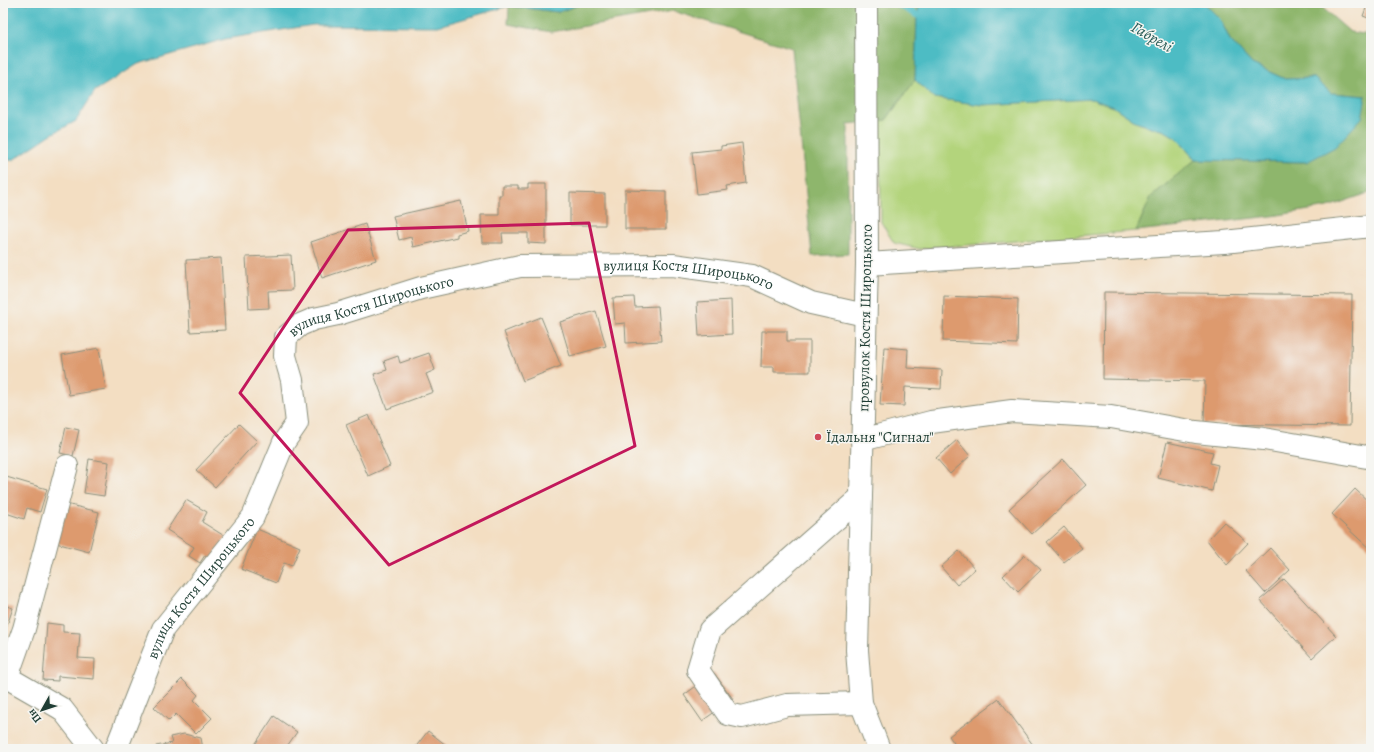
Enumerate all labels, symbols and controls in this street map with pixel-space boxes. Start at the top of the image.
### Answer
water label: Габрелі [1127,16,1177,58]
street label: провулок Костя Широцького [853,224,877,412]
street label: вулиця Костя Широцького [603,255,777,295]
street label: вулиця Костя Широцького [284,271,456,341]
place label: Їдальня "Сигнал" [826,427,934,447]
marker: Їдальня "Сигнал" [813,432,823,442]
street label: вулиця Костя Широцького [142,512,259,662]
north arrow [22,690,62,730]
text: Пн [24,705,45,726]

